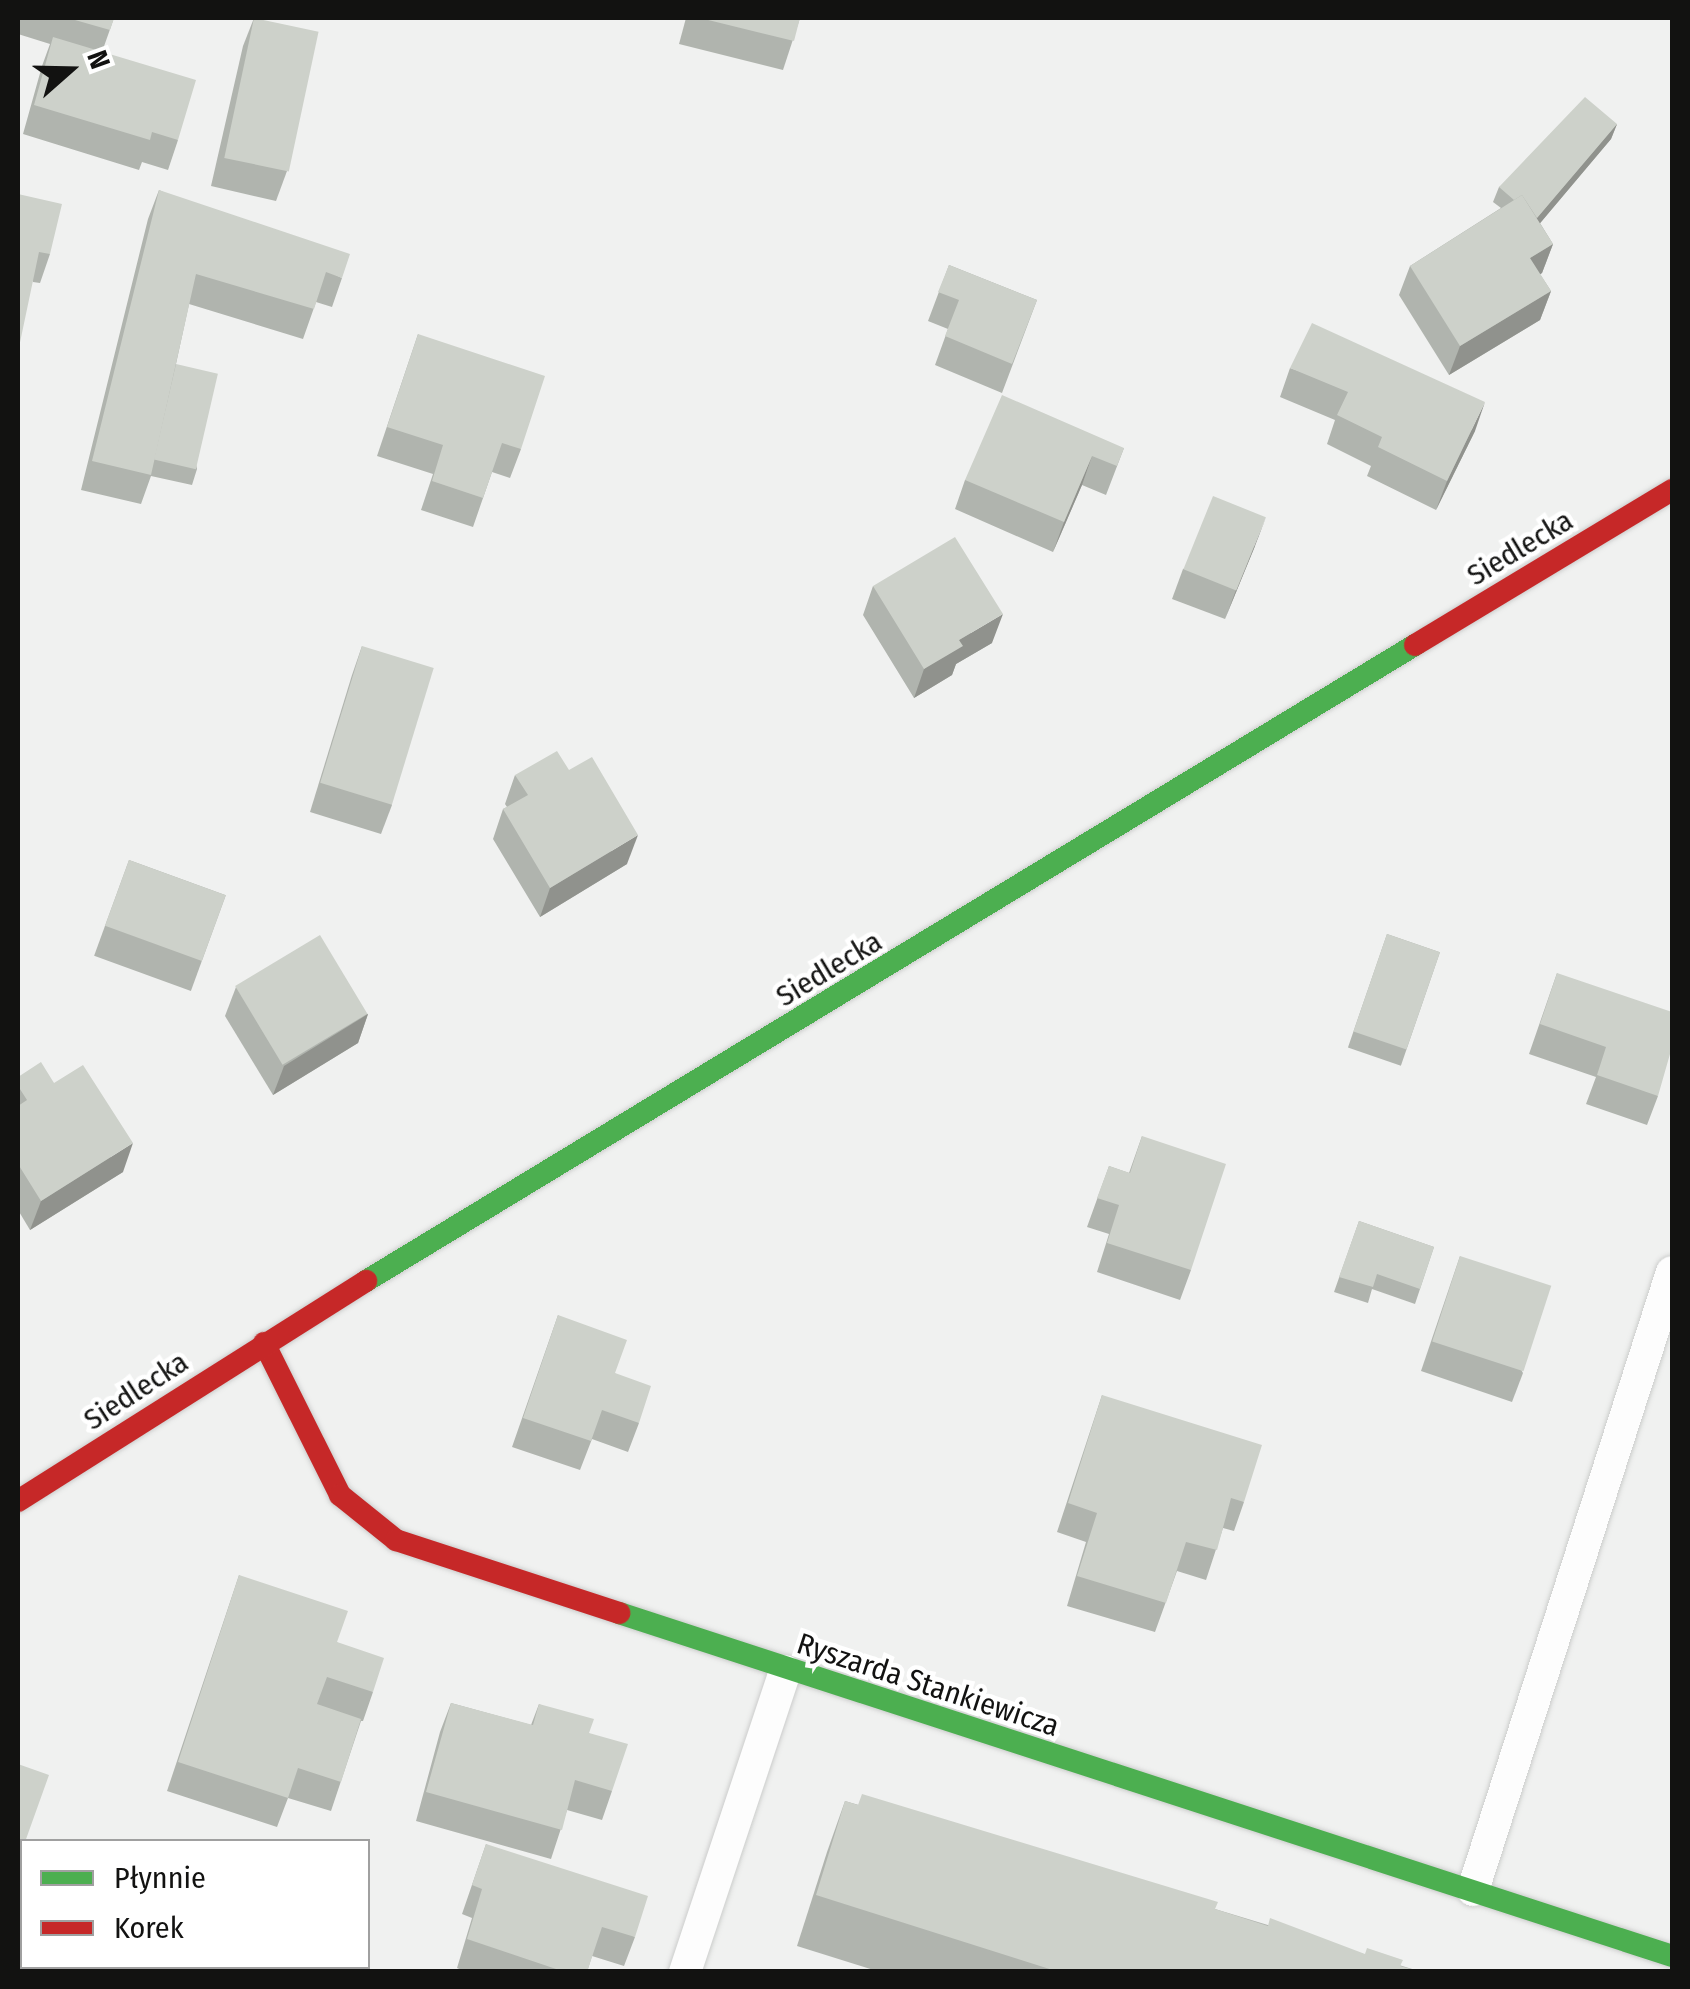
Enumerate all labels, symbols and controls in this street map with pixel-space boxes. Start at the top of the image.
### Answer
north arrow [20,20,120,120]
text: N [80,46,117,73]
street label: Siedlecka [1461,502,1579,594]
street label: Siedlecka [770,923,888,1015]
street label: Siedlecka [77,1344,195,1438]
street label: Ryszarda Stankiewicza [792,1626,1064,1744]
legend [20,1839,370,1969]
text: Płynnie [114,1860,206,1896]
text: Korek [114,1910,184,1946]

